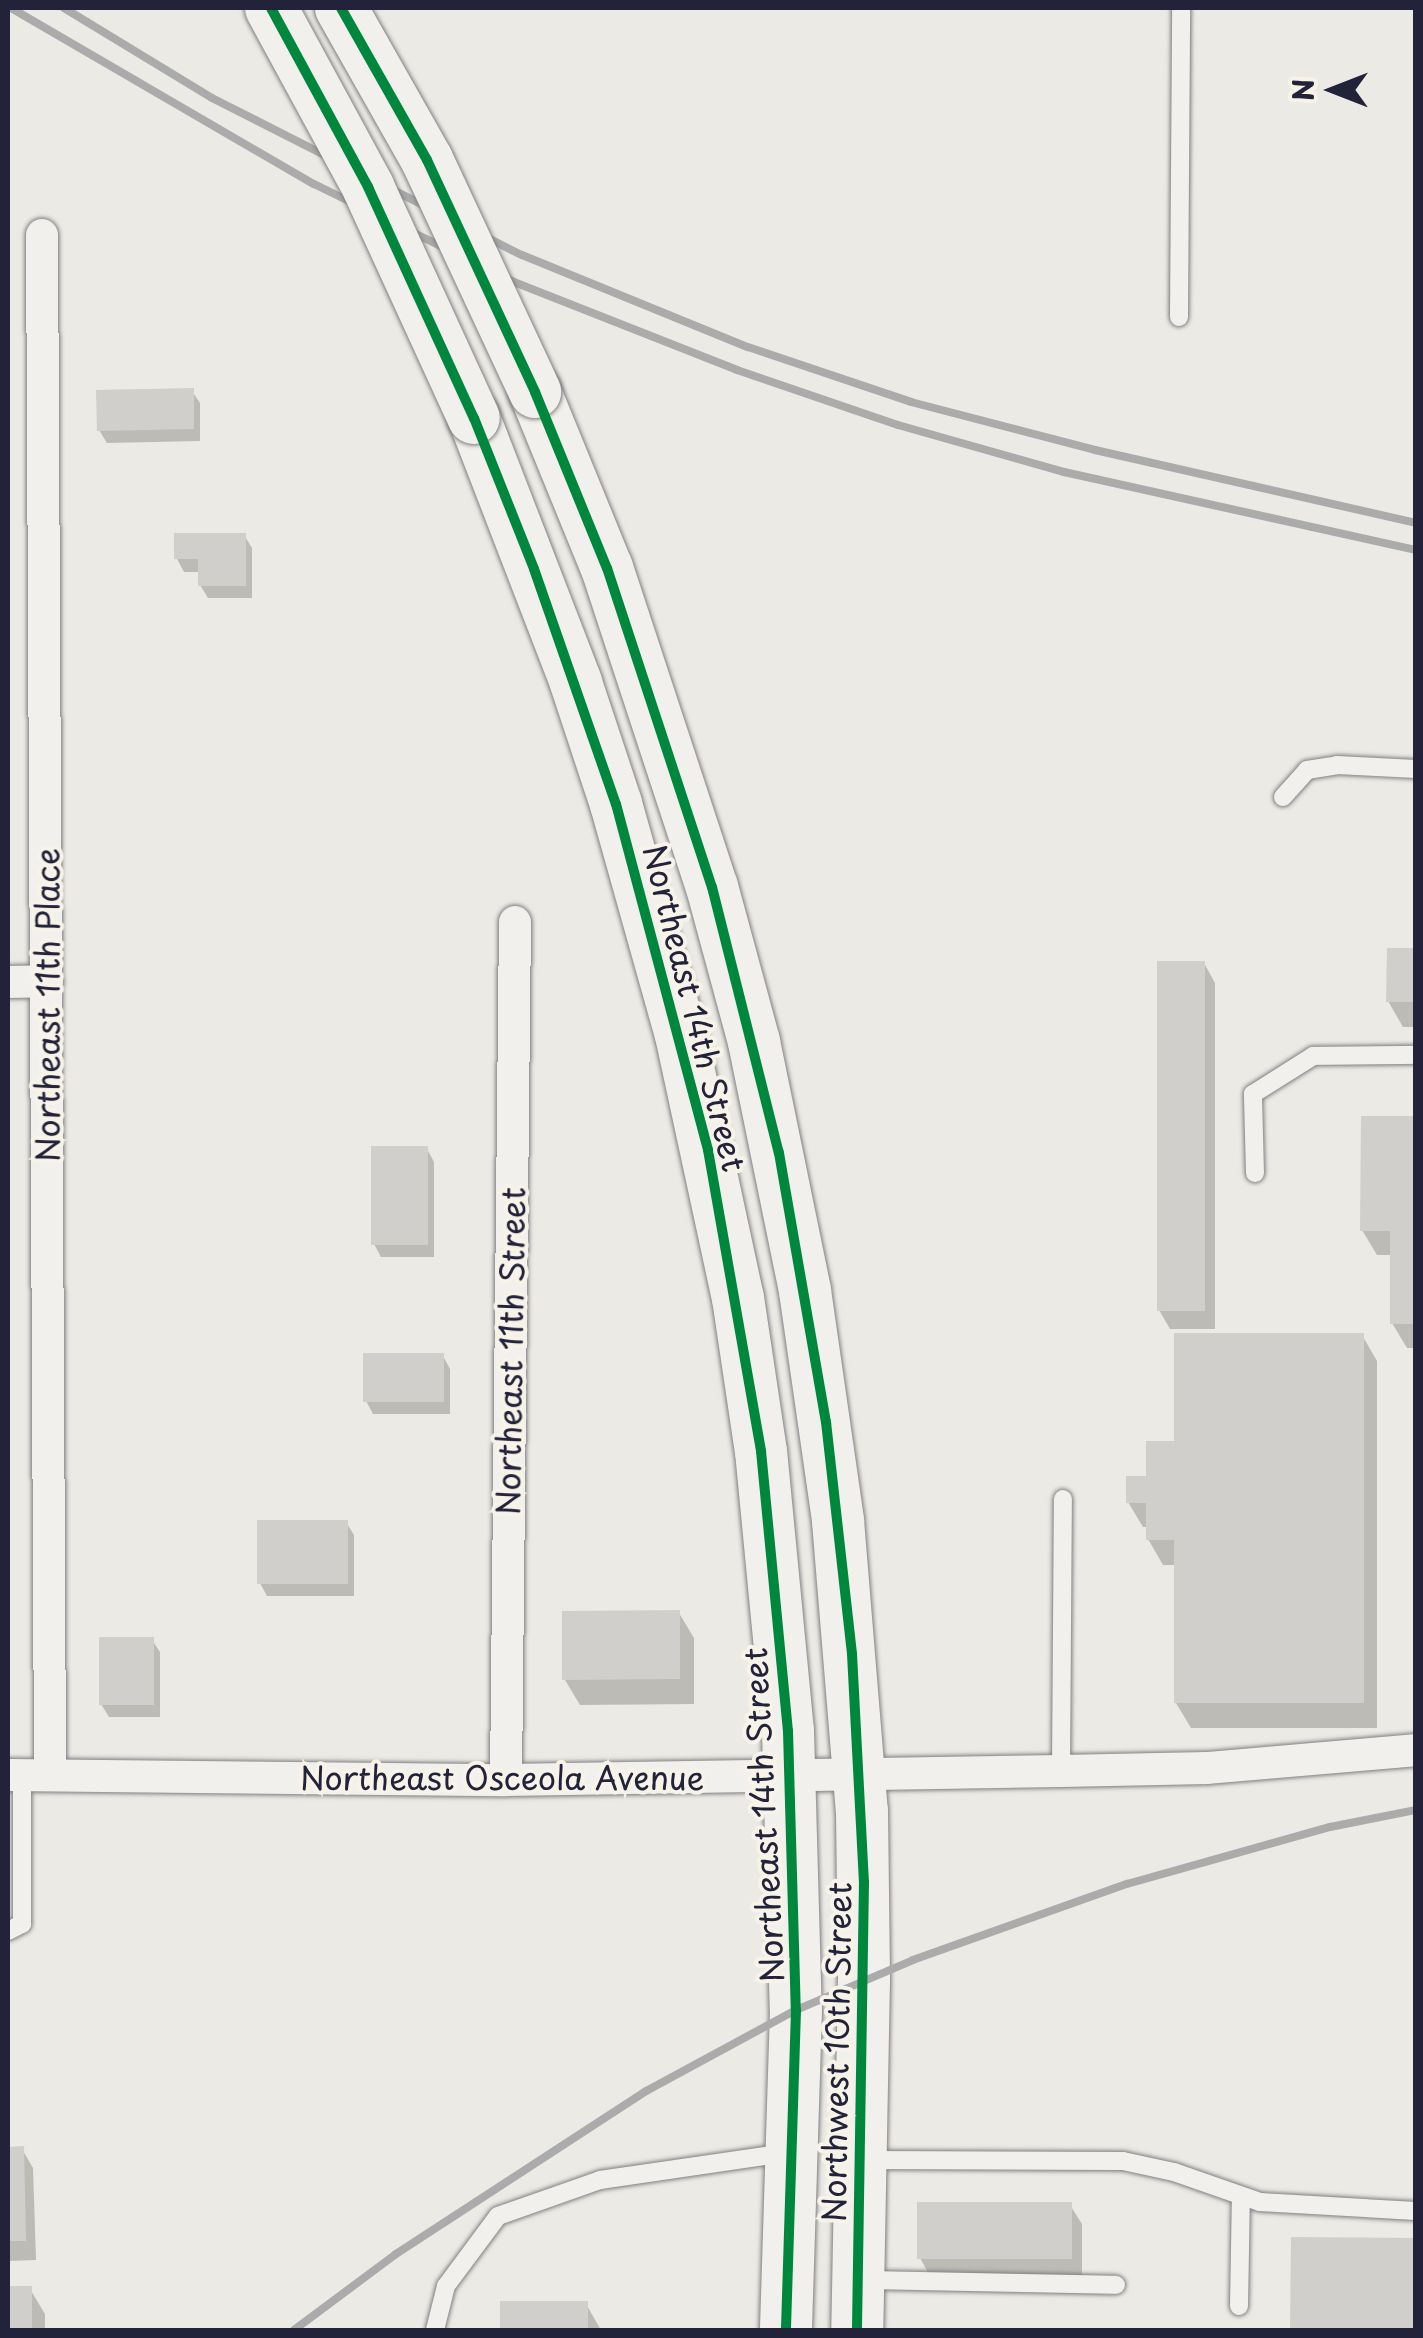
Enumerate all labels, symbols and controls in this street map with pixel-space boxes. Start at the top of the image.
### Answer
north arrow [1283,40,1383,140]
text: N [1281,79,1324,101]
street label: Northeast 14th Street [636,840,754,1176]
street label: Northeast 11th Place [28,847,66,1163]
street label: Northeast 11th Street [488,1186,532,1516]
street label: Northeast 14th Street [735,1646,791,1984]
street label: Northeast Osceola Avenue [300,1758,704,1796]
street label: Northwest 10th Street [814,1880,858,2224]

